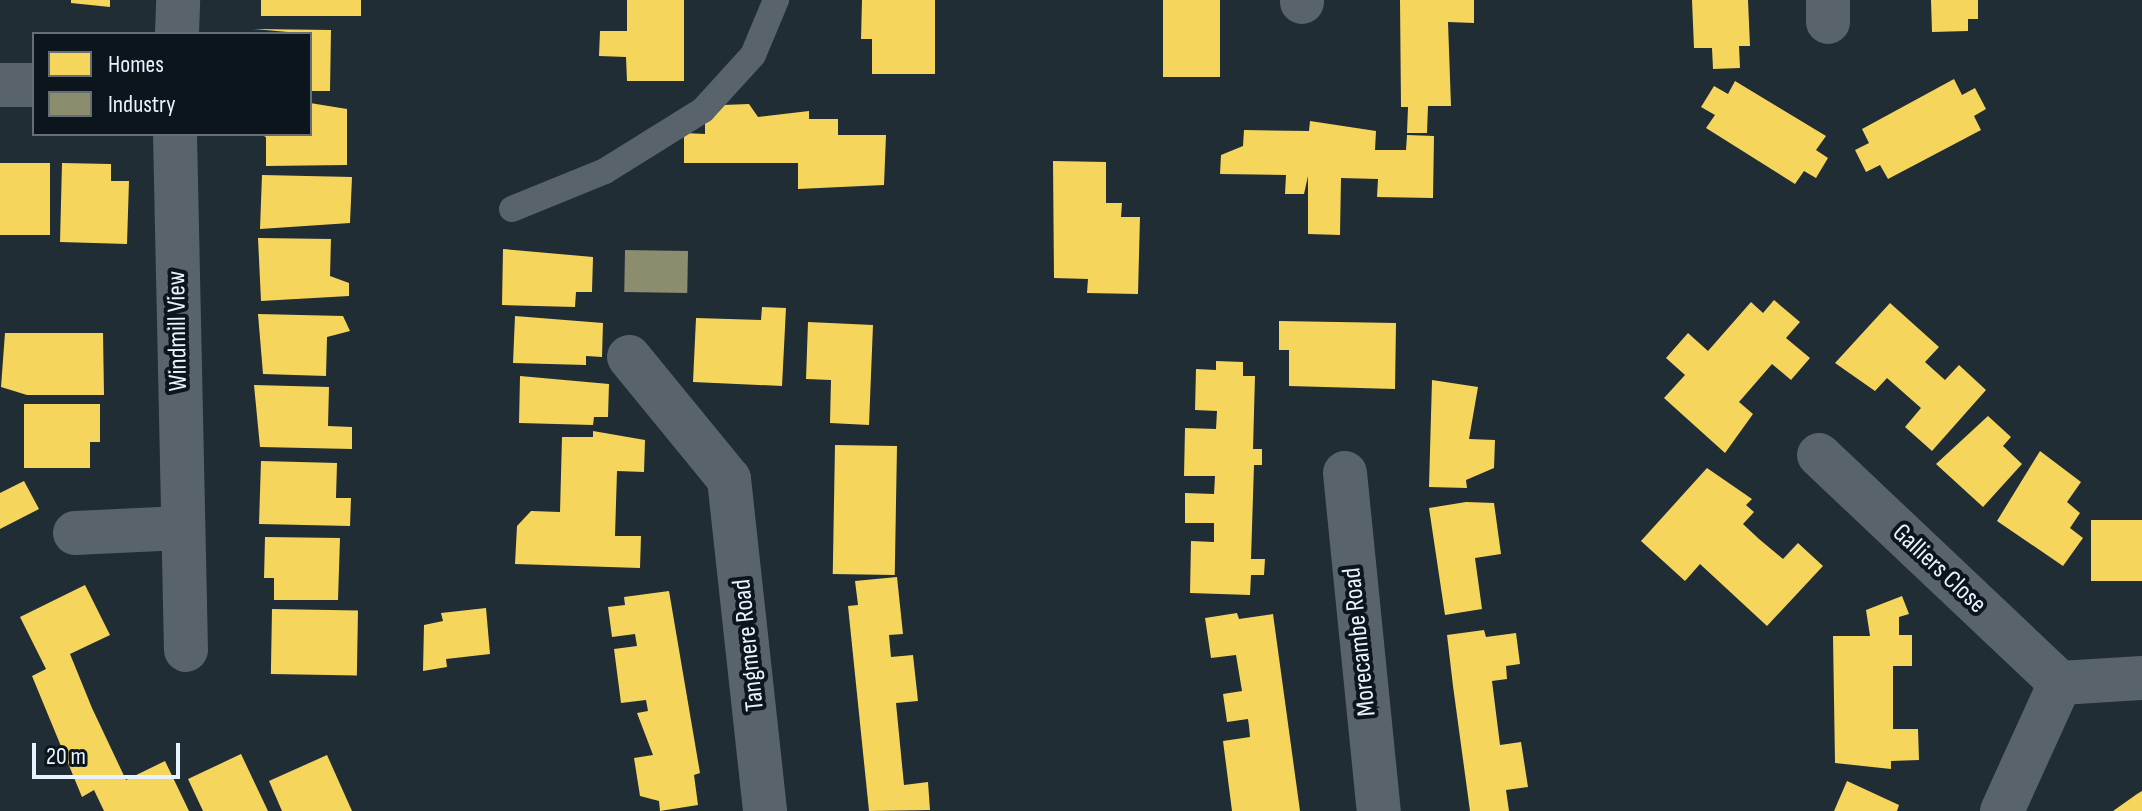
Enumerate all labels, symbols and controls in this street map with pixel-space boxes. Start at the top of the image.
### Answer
legend [32,32,312,136]
text: Homes [108,50,164,79]
text: Industry [108,90,175,119]
street label: Windmill View [161,270,195,392]
street label: Galliers Close [1886,518,1992,620]
street label: Morecambe Road [1337,566,1383,718]
street label: Tangmere Road [727,578,771,712]
scale bar [36,727,184,777]
text: 20 m [46,742,86,771]

